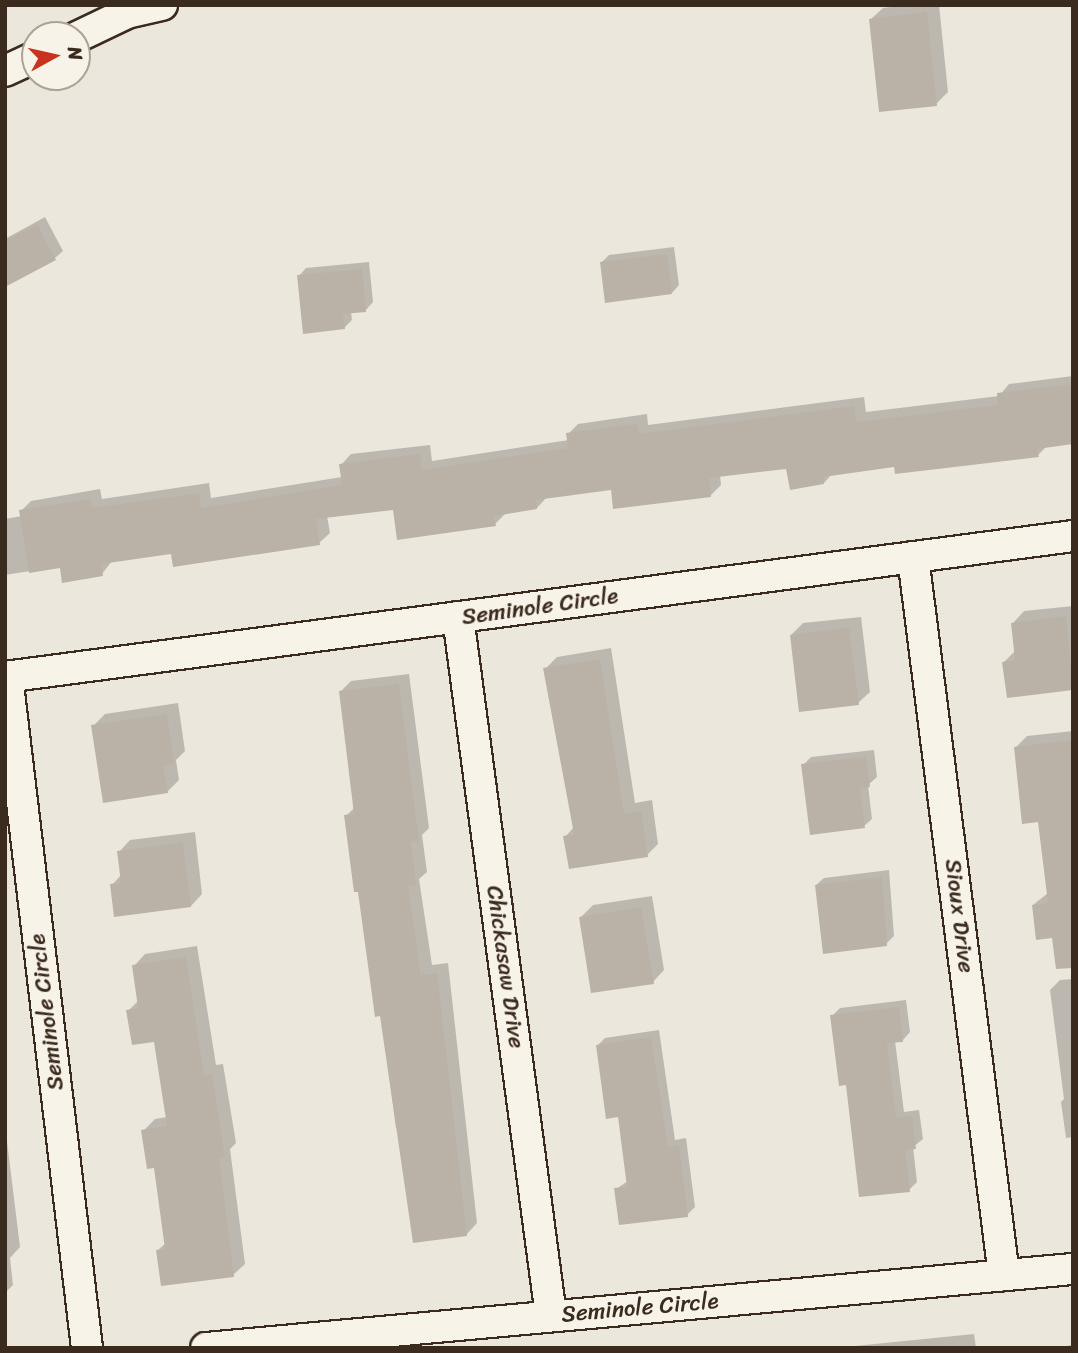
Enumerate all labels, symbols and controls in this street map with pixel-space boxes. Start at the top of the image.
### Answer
north arrow [21,21,91,91]
text: N [58,44,93,62]
street label: Seminole Circle [460,582,620,632]
street label: Sioux Drive [938,857,980,975]
street label: Chickasaw Drive [480,884,530,1050]
street label: Seminole Circle [24,932,70,1092]
street label: Seminole Circle [560,1287,720,1329]

